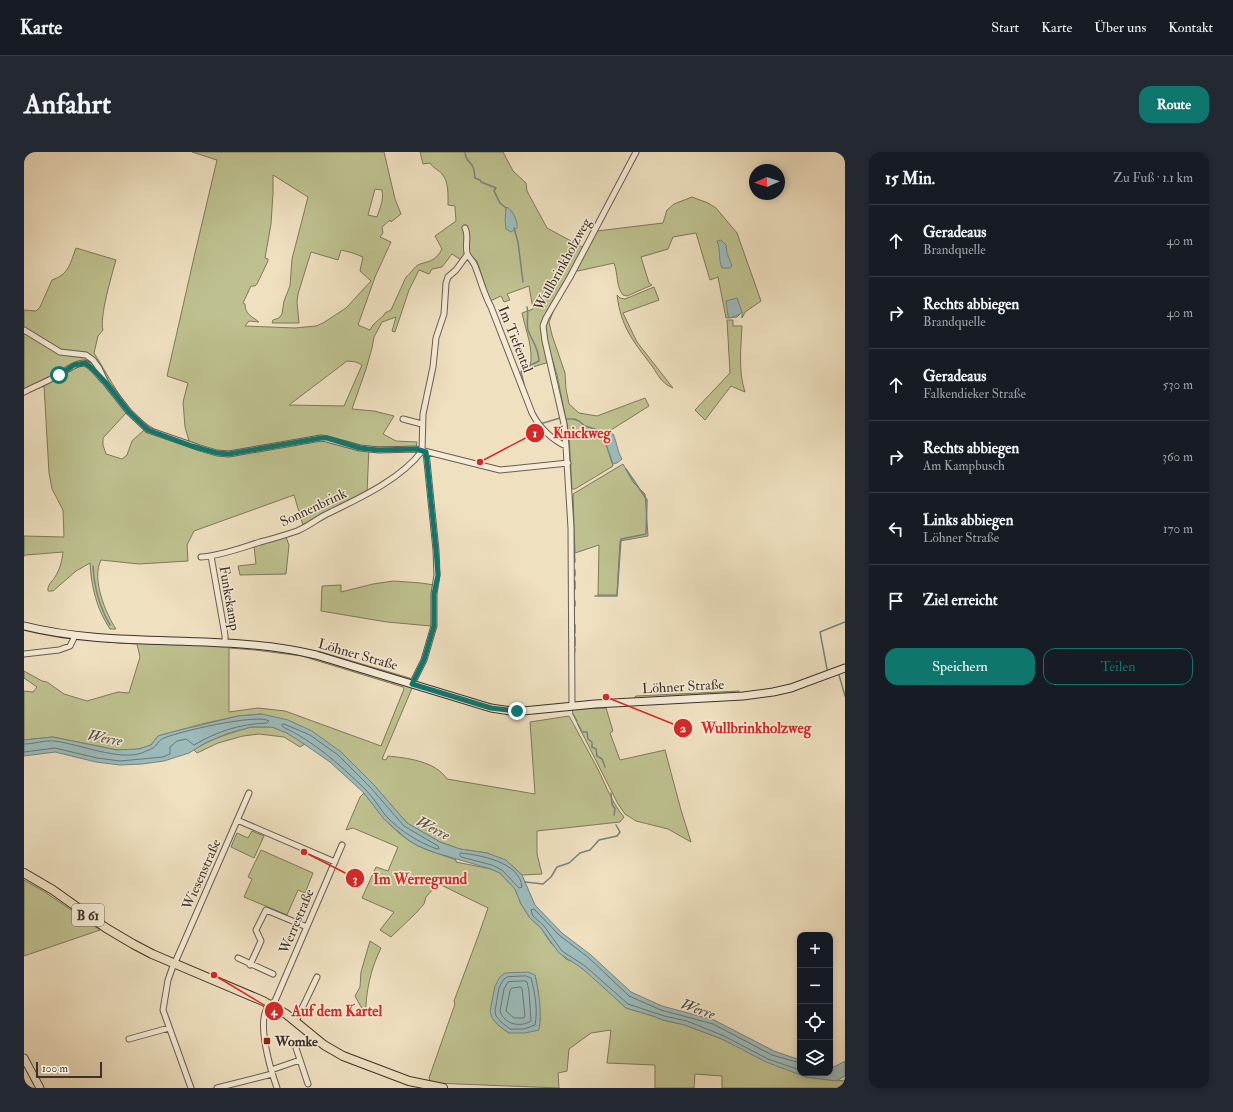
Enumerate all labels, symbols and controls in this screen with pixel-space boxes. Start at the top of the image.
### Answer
text: Karte [20,16,62,40]
text: Start [991,19,1019,36]
text: Karte [1041,19,1072,36]
text: Über uns [1094,19,1146,36]
text: Kontakt [1168,19,1213,36]
button: Route [1139,86,1209,123]
text: Anfahrt [24,87,111,122]
north arrow [749,164,785,200]
text: 15 Min. [885,168,935,189]
text: Zu Fuß · 1.1 km [1113,170,1193,186]
street label: Wullbrinkholzweg [530,214,595,314]
text: Geradeaus [923,223,986,242]
icon: ahead [885,230,907,252]
text: 40 m [1167,233,1193,249]
text: Brandquelle [923,242,986,258]
text: Rechts abbiegen [923,295,1019,314]
icon: right [885,302,907,324]
street label: Im Tiefental [494,303,537,375]
text: 40 m [1167,305,1193,321]
text: Brandquelle [923,314,986,330]
route start [50,366,68,384]
text: Geradeaus [923,367,986,386]
icon: ahead [885,374,907,396]
text: 530 m [1163,377,1193,393]
text: Falkendieker Straße [923,386,1026,402]
callout: Knickweg [525,419,619,446]
text: Knickweg [553,424,612,444]
text: 1 [533,426,537,441]
text: Rechts abbiegen [923,439,1019,458]
icon: right [885,446,907,468]
text: 360 m [1162,449,1193,465]
text: Am Kampbusch [923,458,1005,474]
street label: Sonnenbrink [277,484,350,530]
text: Links abbiegen [923,511,1013,530]
icon: left [885,518,907,540]
text: 170 m [1163,521,1193,537]
text: Löhner Straße [923,530,999,546]
street label: Funkekamp [214,564,244,632]
icon: arrive [885,590,907,612]
text: Ziel erreicht [923,591,998,610]
street label: Löhner Straße [316,635,400,674]
button: Speichern [885,648,1035,685]
button: Teilen [1043,648,1193,685]
street label: Löhner Straße [642,676,725,697]
route end [508,702,526,720]
callout: Wullbrinkholzweg [673,714,820,741]
text: Wullbrinkholzweg [700,719,812,739]
text: 2 [680,721,686,736]
water label: Werre [86,726,125,751]
water label: Werre [413,812,454,845]
street label: Wiesenstraße [178,836,225,913]
callout: Im Werregrund [345,865,475,892]
text: Im Werregrund [373,870,468,890]
text: 3 [353,872,358,887]
street label: Werrestraße [275,886,318,957]
road number: B 61 [72,904,104,926]
map controls [797,932,833,1076]
button: + [797,932,833,968]
button: − [797,968,833,1004]
water label: Werre [678,995,719,1025]
callout: Auf dem Kartel [264,997,391,1024]
text: Auf dem Kartel [291,1002,383,1021]
text: 4 [270,1004,279,1019]
button: locate [797,1004,833,1040]
place label: Womke [274,1033,318,1050]
marker: Womke [262,1036,272,1046]
button: layers [797,1040,833,1076]
scale bar [36,1060,102,1079]
text: 100 m [42,1062,68,1075]

